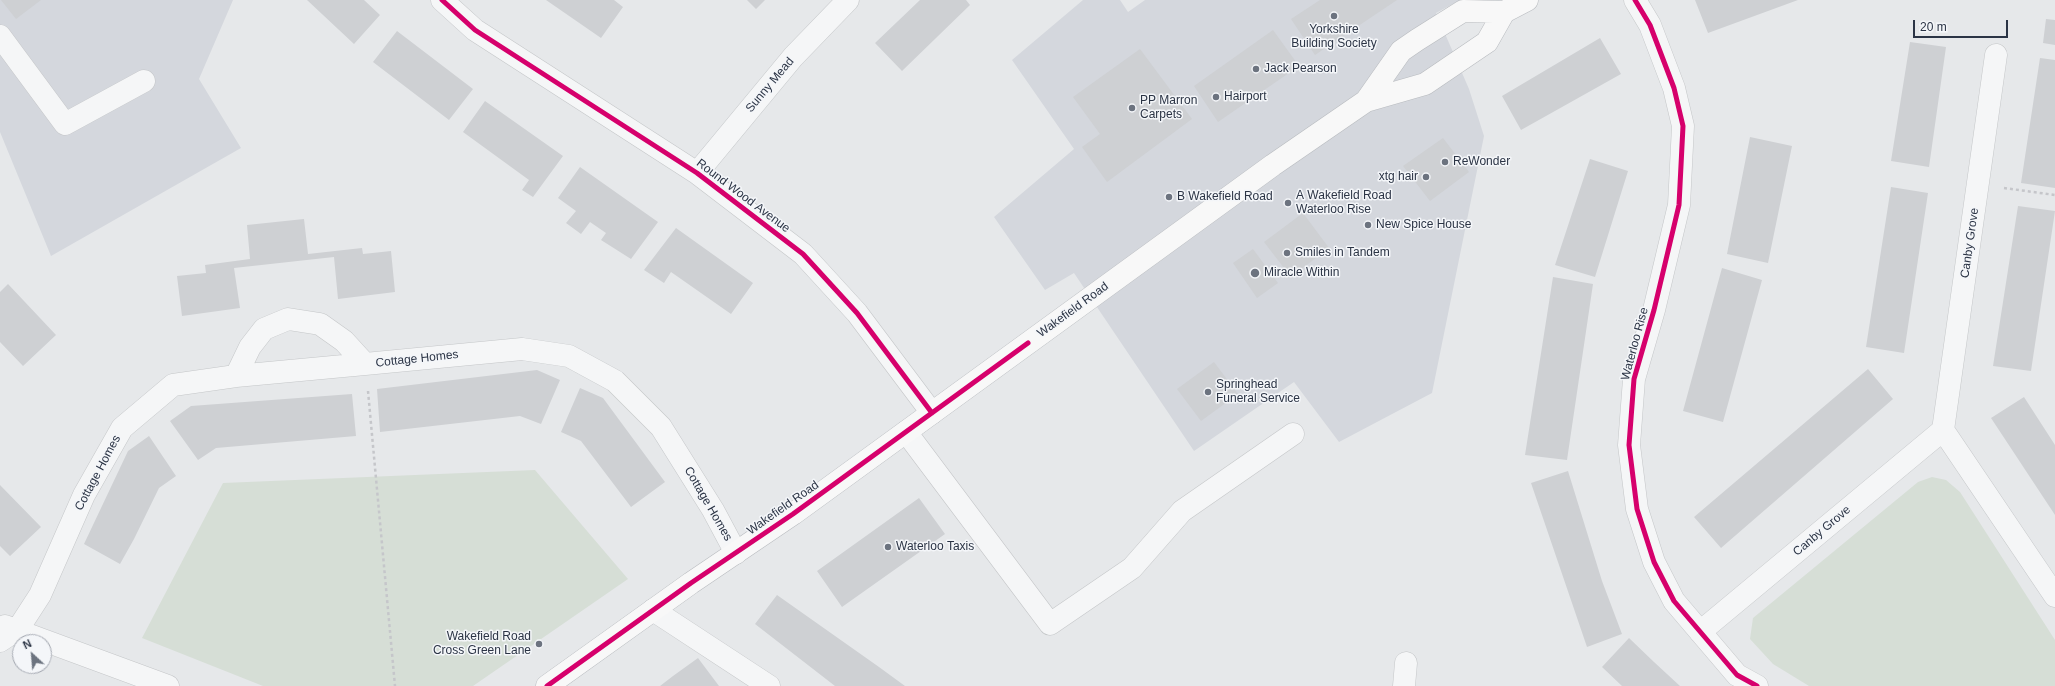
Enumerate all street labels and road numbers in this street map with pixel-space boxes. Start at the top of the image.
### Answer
street label: Sunny Mead [743,55,797,115]
street label: Round Wood Avenue [693,156,793,236]
street label: Canby Grove [1958,207,1982,279]
street label: Wakefield Road [1035,279,1111,341]
street label: Waterloo Rise [1618,306,1652,382]
street label: Cottage Homes [375,347,459,371]
street label: Cottage Homes [72,433,124,513]
street label: Cottage Homes [681,464,735,544]
street label: Wakefield Road [744,478,822,538]
street label: Canby Grove [1790,503,1854,559]

